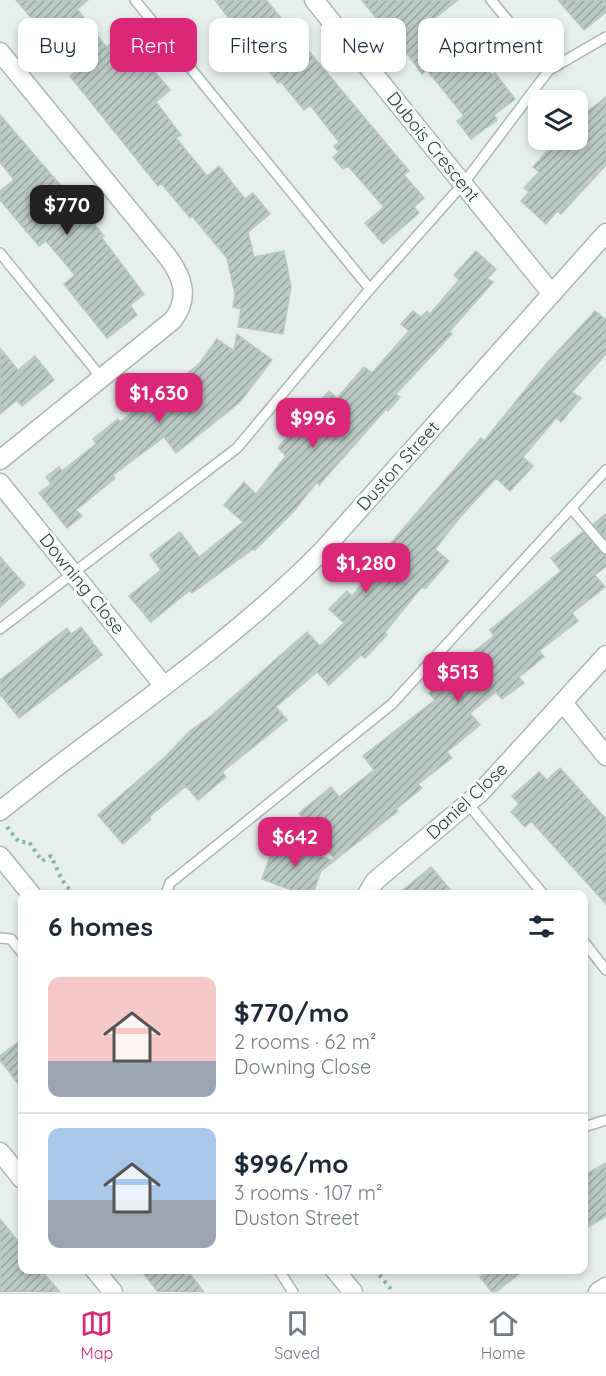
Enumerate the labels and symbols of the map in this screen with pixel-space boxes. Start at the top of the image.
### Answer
street label: Dubois Crescent [382,87,485,206]
pin: $770 [31,185,103,236]
pin: $1,630 [110,373,208,424]
pin: $996 [277,398,349,449]
street label: Duston Street [351,416,444,515]
street label: Downing Close [35,528,130,639]
pin: $1,280 [317,543,415,594]
pin: $513 [422,652,494,703]
street label: Daniel Close [421,757,512,844]
pin: $642 [259,817,331,868]

